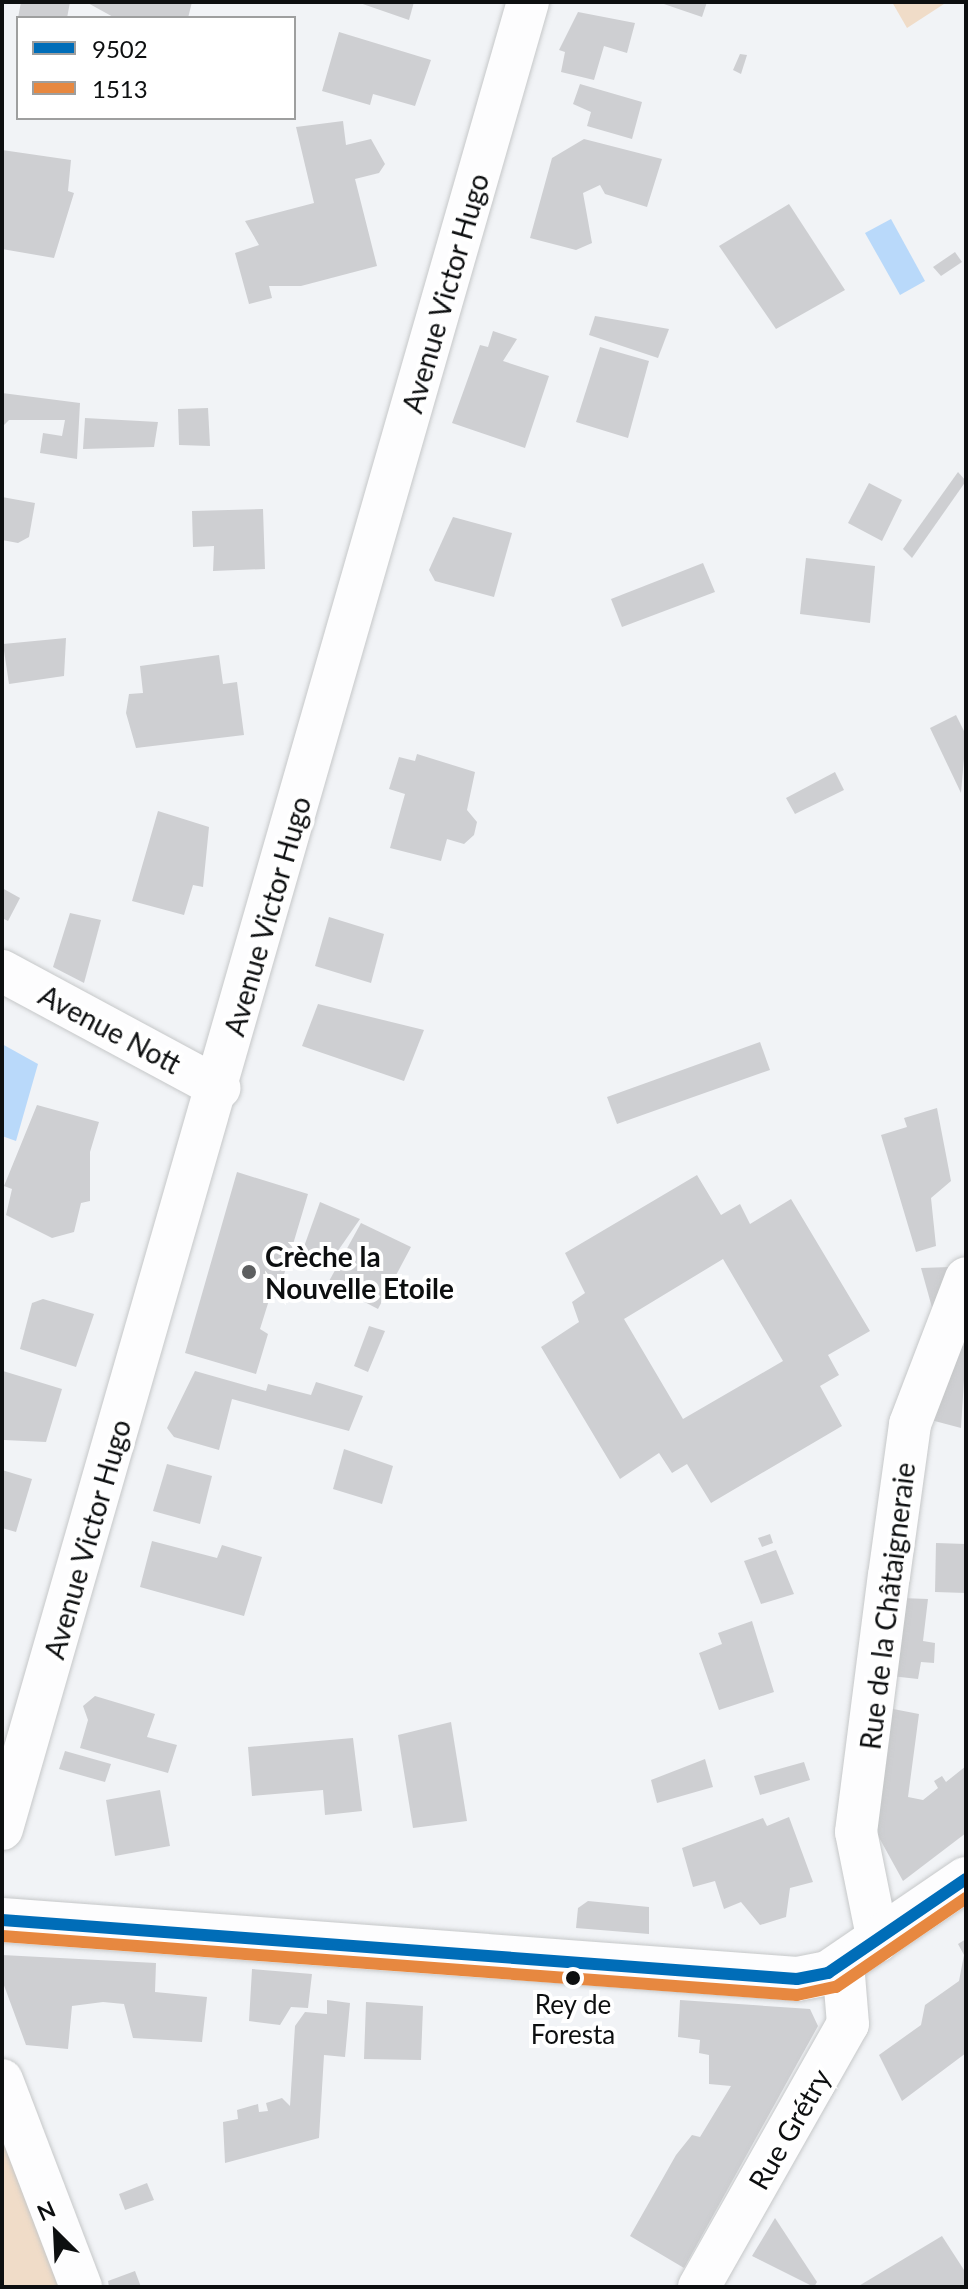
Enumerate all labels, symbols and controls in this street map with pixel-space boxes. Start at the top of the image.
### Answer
legend [16,16,296,120]
text: 9502 [92,34,148,63]
text: 1513 [92,74,148,103]
street label: Avenue Victor Hugo [395,169,495,417]
street label: Avenue Victor Hugo [217,792,317,1040]
street label: Avenue Nott [33,978,187,1080]
place label: Crèche la Nouvelle Etoile [265,1239,454,1305]
marker: Crèche la Nouvelle Etoile [240,1263,258,1281]
street label: Avenue Victor Hugo [37,1415,137,1663]
street label: Rue de la Châtaigneraie [853,1461,921,1751]
marker: Rey de Foresta [565,1970,581,1986]
place label: Rey de Foresta [531,1989,615,2050]
street label: Rue Grétry [741,2063,837,2195]
north arrow [16,2193,96,2273]
text: N [33,2195,59,2226]

